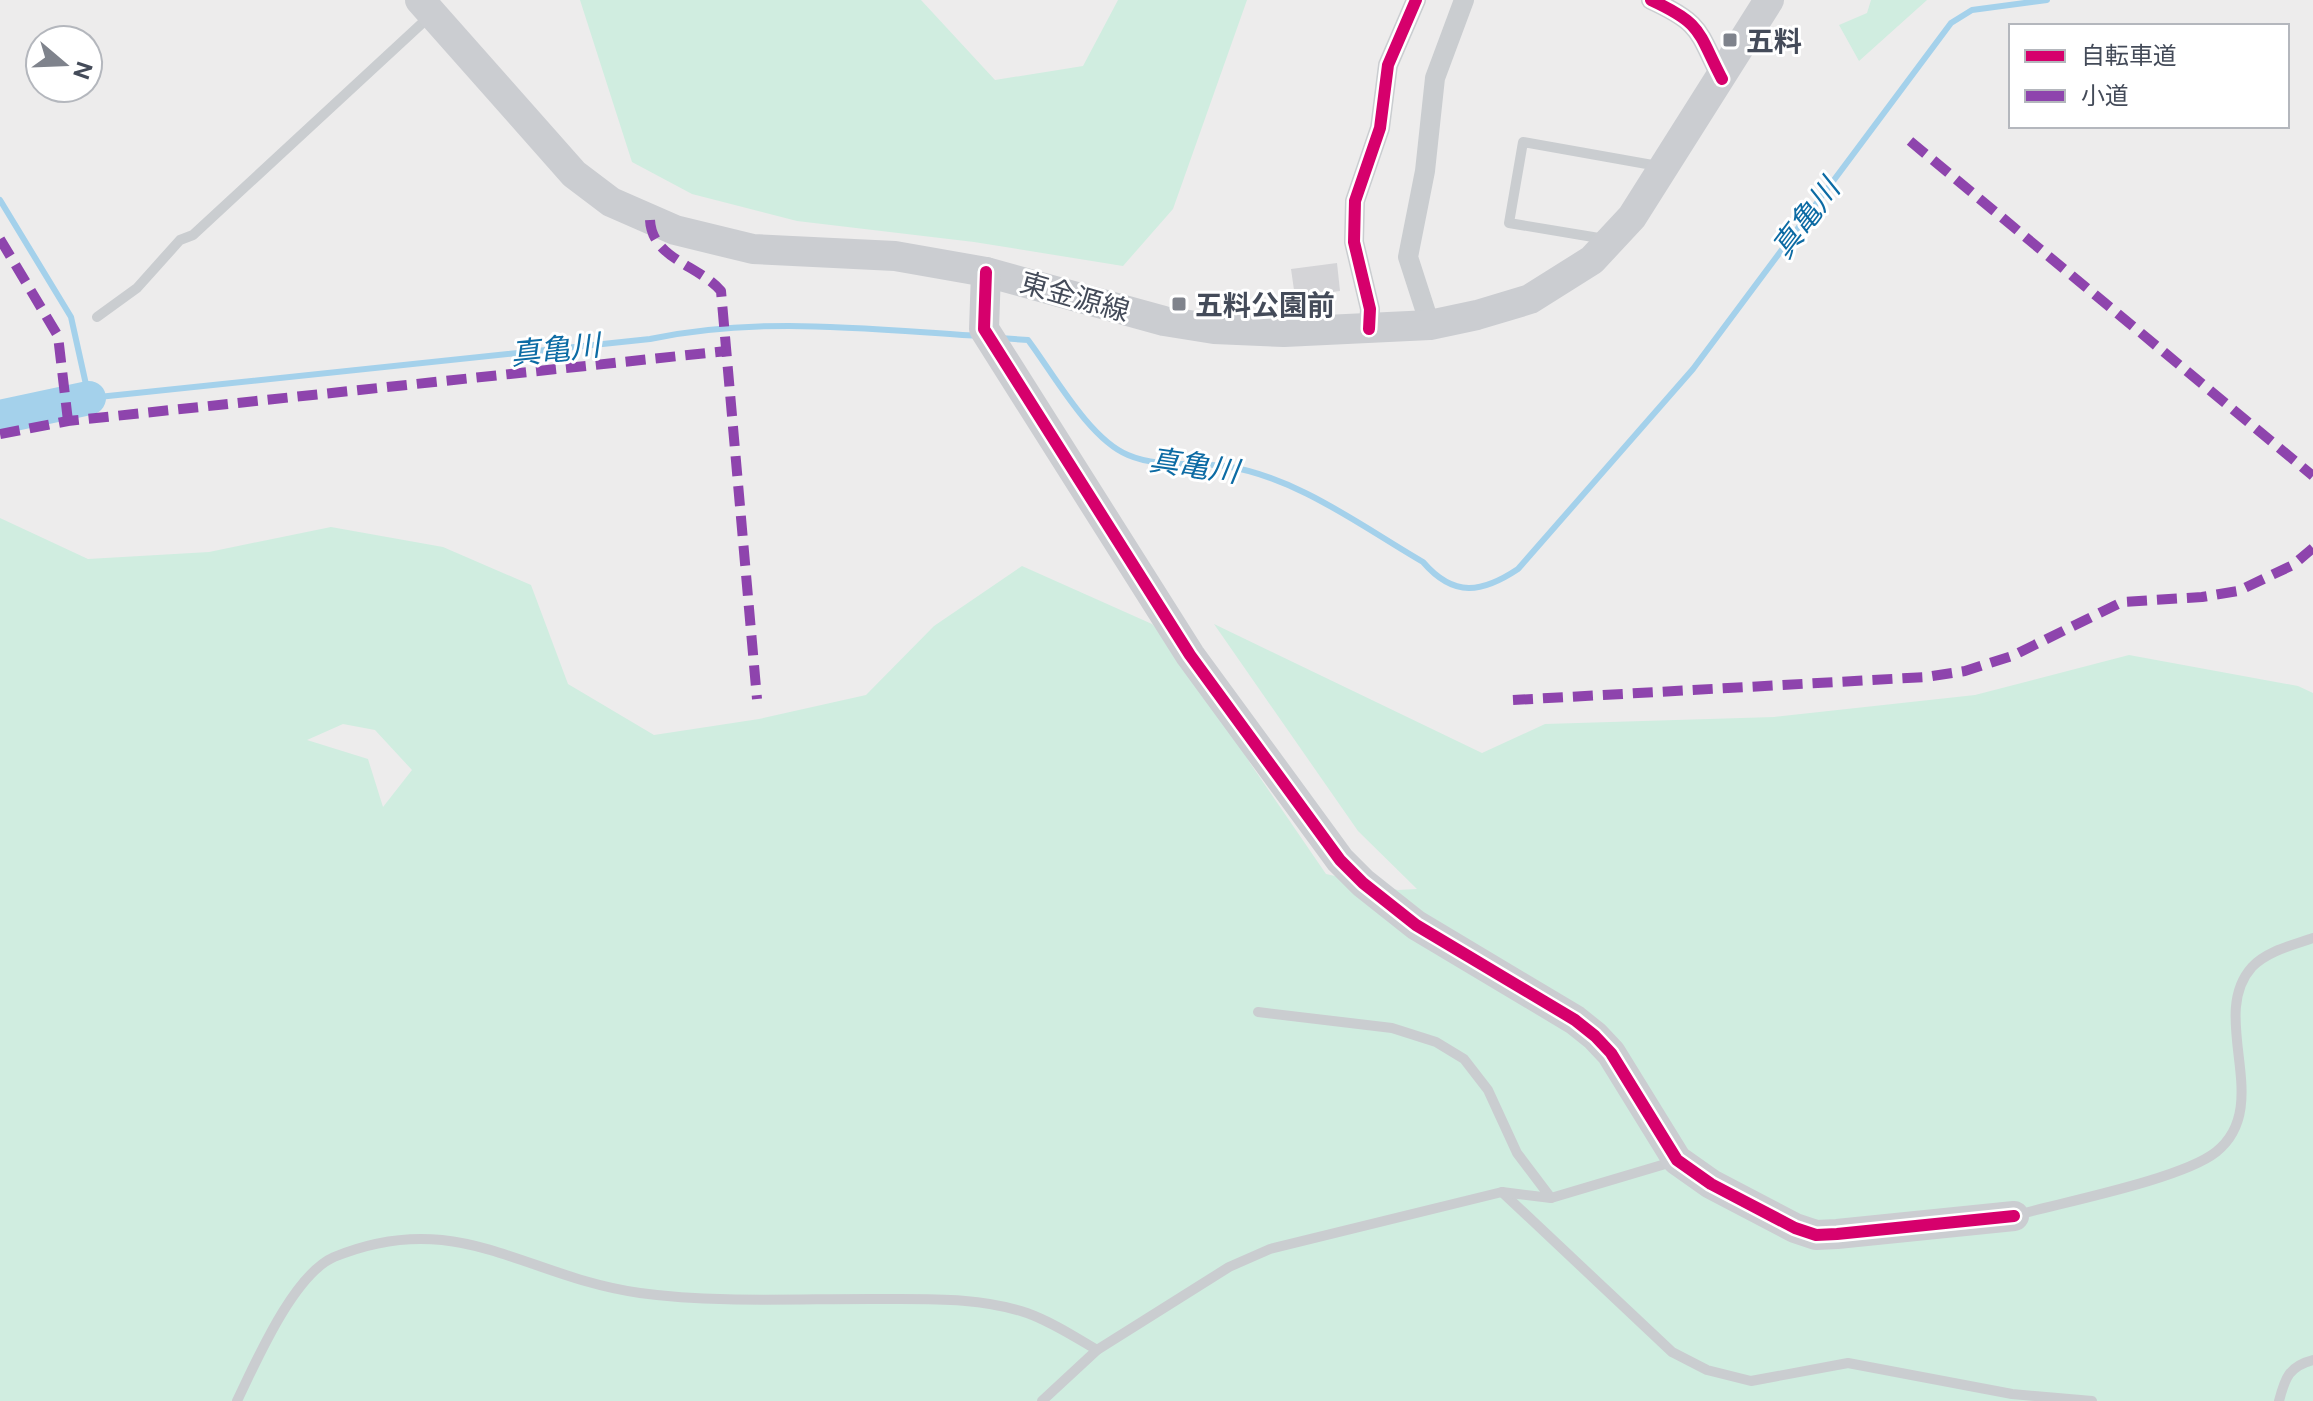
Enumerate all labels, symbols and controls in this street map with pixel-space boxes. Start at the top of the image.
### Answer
north arrow [24,24,104,104]
place label: 五料 [1746,24,1802,57]
legend [2009,24,2289,128]
marker: 五料 [1721,31,1739,49]
text: 自転車道 [2081,41,2177,69]
text: N [68,58,98,83]
text: 小道 [2081,81,2129,109]
water label: 真亀川 [1764,169,1848,265]
street label: 東金源線 [1017,265,1133,327]
place label: 五料公園前 [1195,288,1335,321]
marker: 五料公園前 [1170,295,1188,313]
water label: 真亀川 [508,326,605,372]
water label: 真亀川 [1147,441,1244,490]

